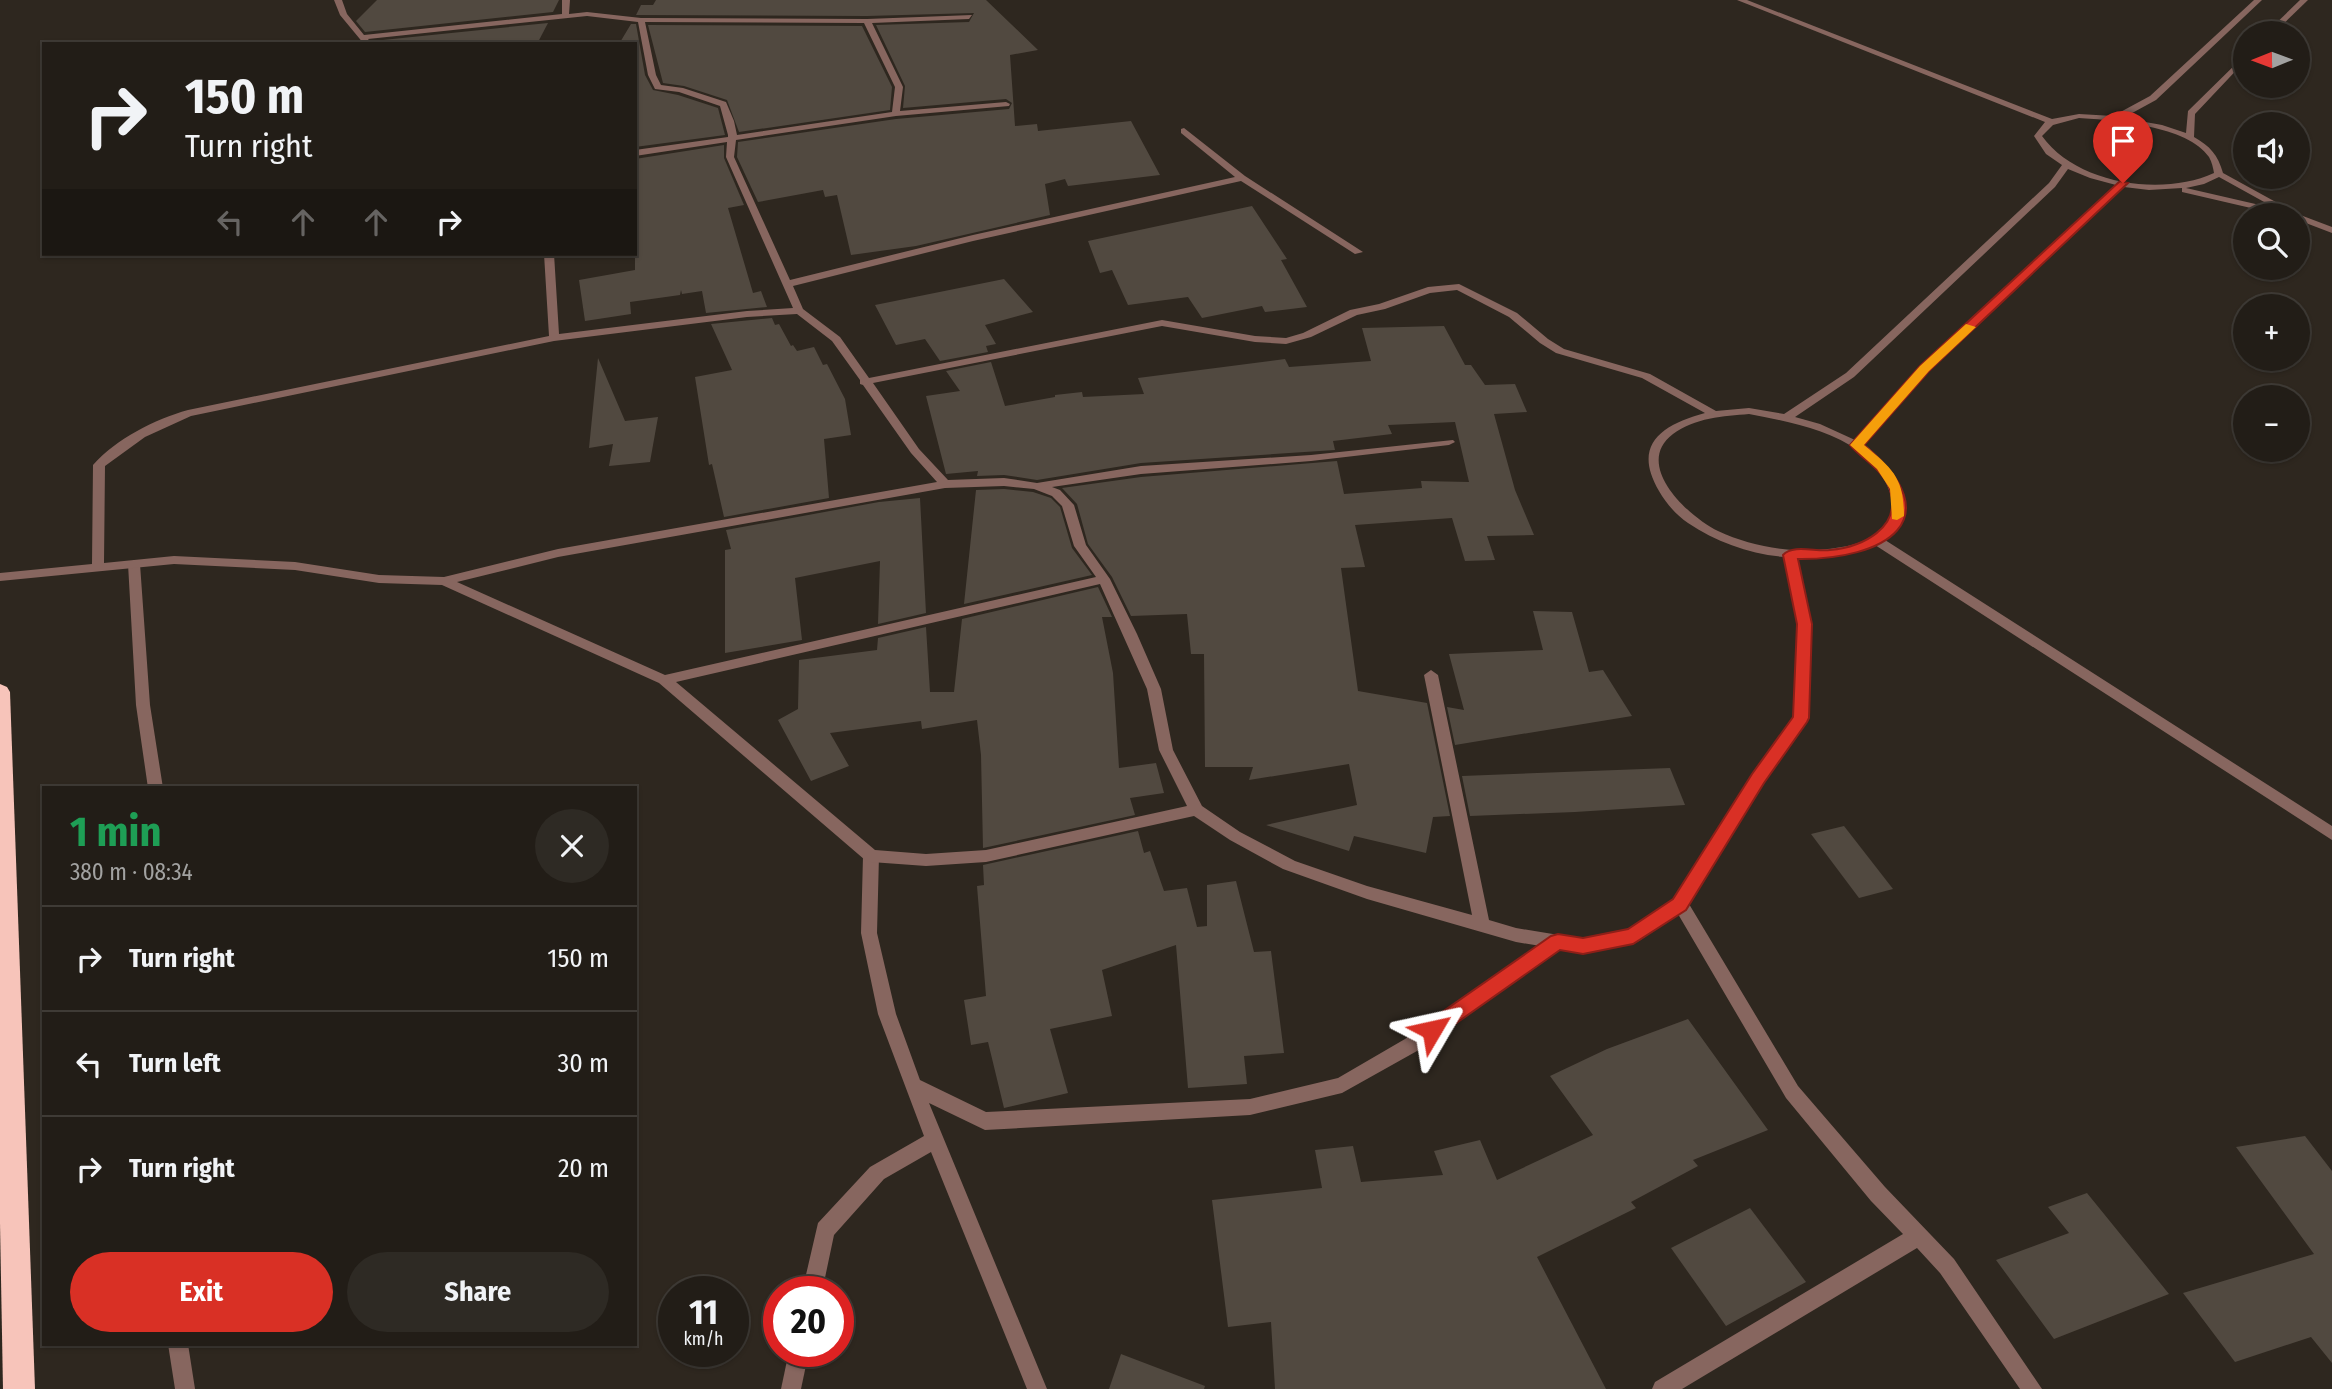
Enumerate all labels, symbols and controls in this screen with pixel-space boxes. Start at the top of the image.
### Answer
north arrow [2233,21,2310,98]
map controls [2233,21,2310,462]
text: 150 m [185,67,304,126]
icon: right [70,70,161,161]
pin [2093,111,2153,183]
button: sound [2233,112,2310,189]
icon: arrive [2104,122,2142,160]
text: Turn right [185,127,312,165]
icon: left [211,203,249,241]
icon: ahead [284,203,322,241]
icon: ahead [357,203,395,241]
icon: right [430,203,468,241]
button: search [2233,203,2310,280]
button: + [2233,294,2310,371]
button: − [2233,385,2310,462]
text: 1 min [70,807,161,857]
button: close [535,809,609,883]
text: 380 m · 08:34 [70,858,193,886]
icon: right [70,940,108,978]
text: Turn right [129,943,235,974]
text: 150 m [547,943,609,974]
position arrow [1395,993,1469,1067]
icon: left [70,1045,108,1083]
text: Turn left [129,1048,221,1079]
text: 30 m [558,1048,609,1079]
icon: right [70,1150,108,1188]
text: Turn right [129,1153,235,1184]
text: 20 m [558,1153,609,1184]
button: Exit [70,1252,333,1332]
button: Share [347,1252,609,1332]
speed limit sign: 20 [763,1276,854,1367]
text: 11 [689,1291,718,1333]
text: km/h [683,1328,724,1350]

